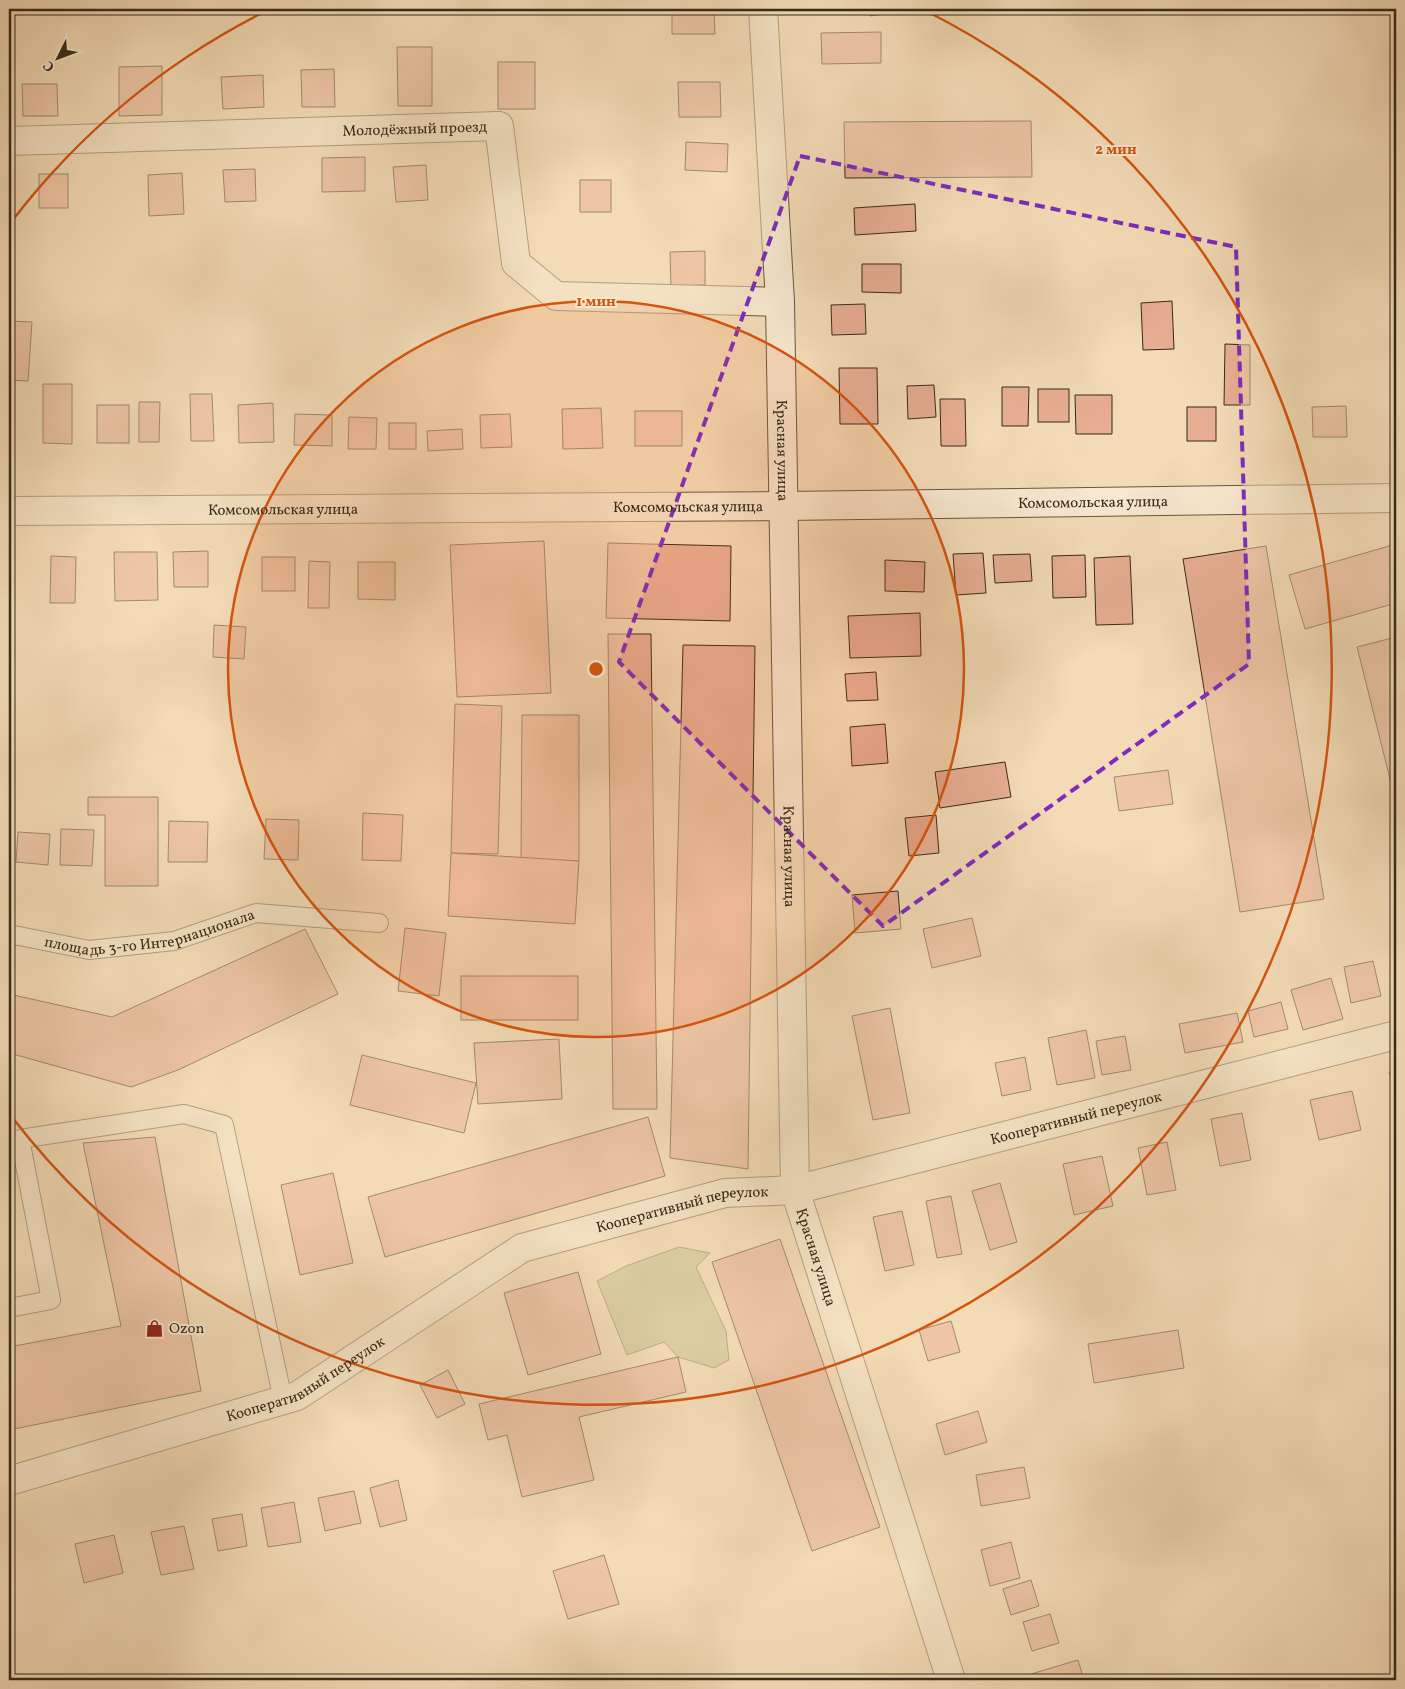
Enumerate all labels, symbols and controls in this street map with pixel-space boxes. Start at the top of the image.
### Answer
north arrow [32,32,82,82]
text: С [39,56,60,75]
street label: Молодёжный проезд [342,117,488,143]
text: 2 мин [1095,140,1137,161]
text: 1 мин [576,292,616,313]
street label: Красная улица [770,399,792,502]
street label: Комсомольская улица [1018,492,1168,515]
street label: Комсомольская улица [613,497,763,519]
street label: Комсомольская улица [208,500,358,522]
centre of rings [587,660,605,678]
street label: Красная улица [777,805,799,908]
street label: площадь 3-го Интернационала [42,905,258,962]
street label: Кооперативный переулок [988,1087,1164,1151]
street label: Кооперативный переулок [594,1182,769,1239]
street label: Красная улица [789,1206,840,1309]
shop icon: Ozon [145,1318,165,1338]
place label: Ozon [169,1319,204,1340]
street label: Кооперативный переулок [224,1332,390,1428]

